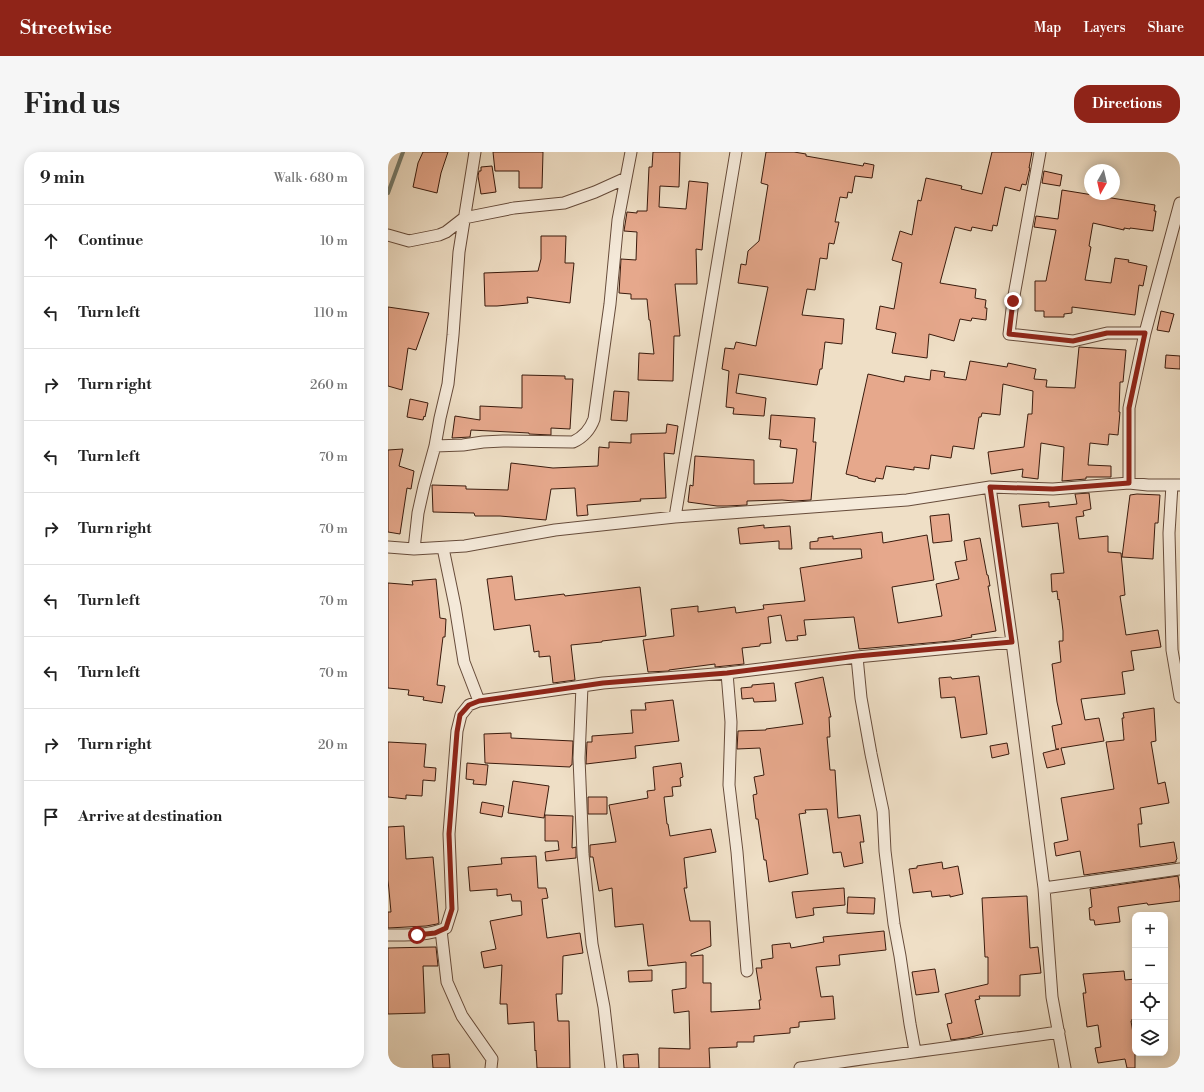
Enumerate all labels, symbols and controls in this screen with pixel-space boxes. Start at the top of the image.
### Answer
text: Streetwise [20,16,112,40]
text: Map [1034,19,1061,37]
text: Layers [1083,19,1126,37]
text: Share [1148,19,1184,37]
button: Directions [1074,85,1180,123]
text: Find us [24,87,120,122]
north arrow [1084,164,1120,200]
text: 9 min [40,167,85,189]
text: Walk · 680 m [274,170,348,186]
icon: ahead [40,230,62,252]
text: Continue [78,231,143,250]
text: 10 m [320,233,348,249]
route end [1004,292,1022,310]
icon: left [40,302,62,324]
text: Turn left [78,303,140,322]
text: 110 m [314,305,348,321]
icon: right [40,374,62,396]
text: Turn right [78,375,152,394]
text: 260 m [310,377,348,393]
icon: left [40,446,62,468]
text: Turn left [78,447,140,466]
text: 70 m [319,449,348,465]
icon: right [40,518,62,540]
text: Turn right [78,519,152,538]
text: 70 m [319,521,348,537]
icon: left [40,590,62,612]
text: Turn left [78,591,140,610]
text: 70 m [319,593,348,609]
icon: left [40,662,62,684]
text: Turn left [78,663,140,682]
text: 70 m [319,665,348,681]
icon: right [40,734,62,756]
text: Turn right [78,735,152,754]
text: 20 m [318,737,348,753]
icon: arrive [40,806,62,828]
text: Arrive at destination [78,807,222,826]
map controls [1132,912,1168,1056]
button: + [1132,912,1168,948]
route start [408,926,426,944]
button: − [1132,948,1168,984]
button: locate [1132,984,1168,1020]
button: layers [1132,1020,1168,1056]

